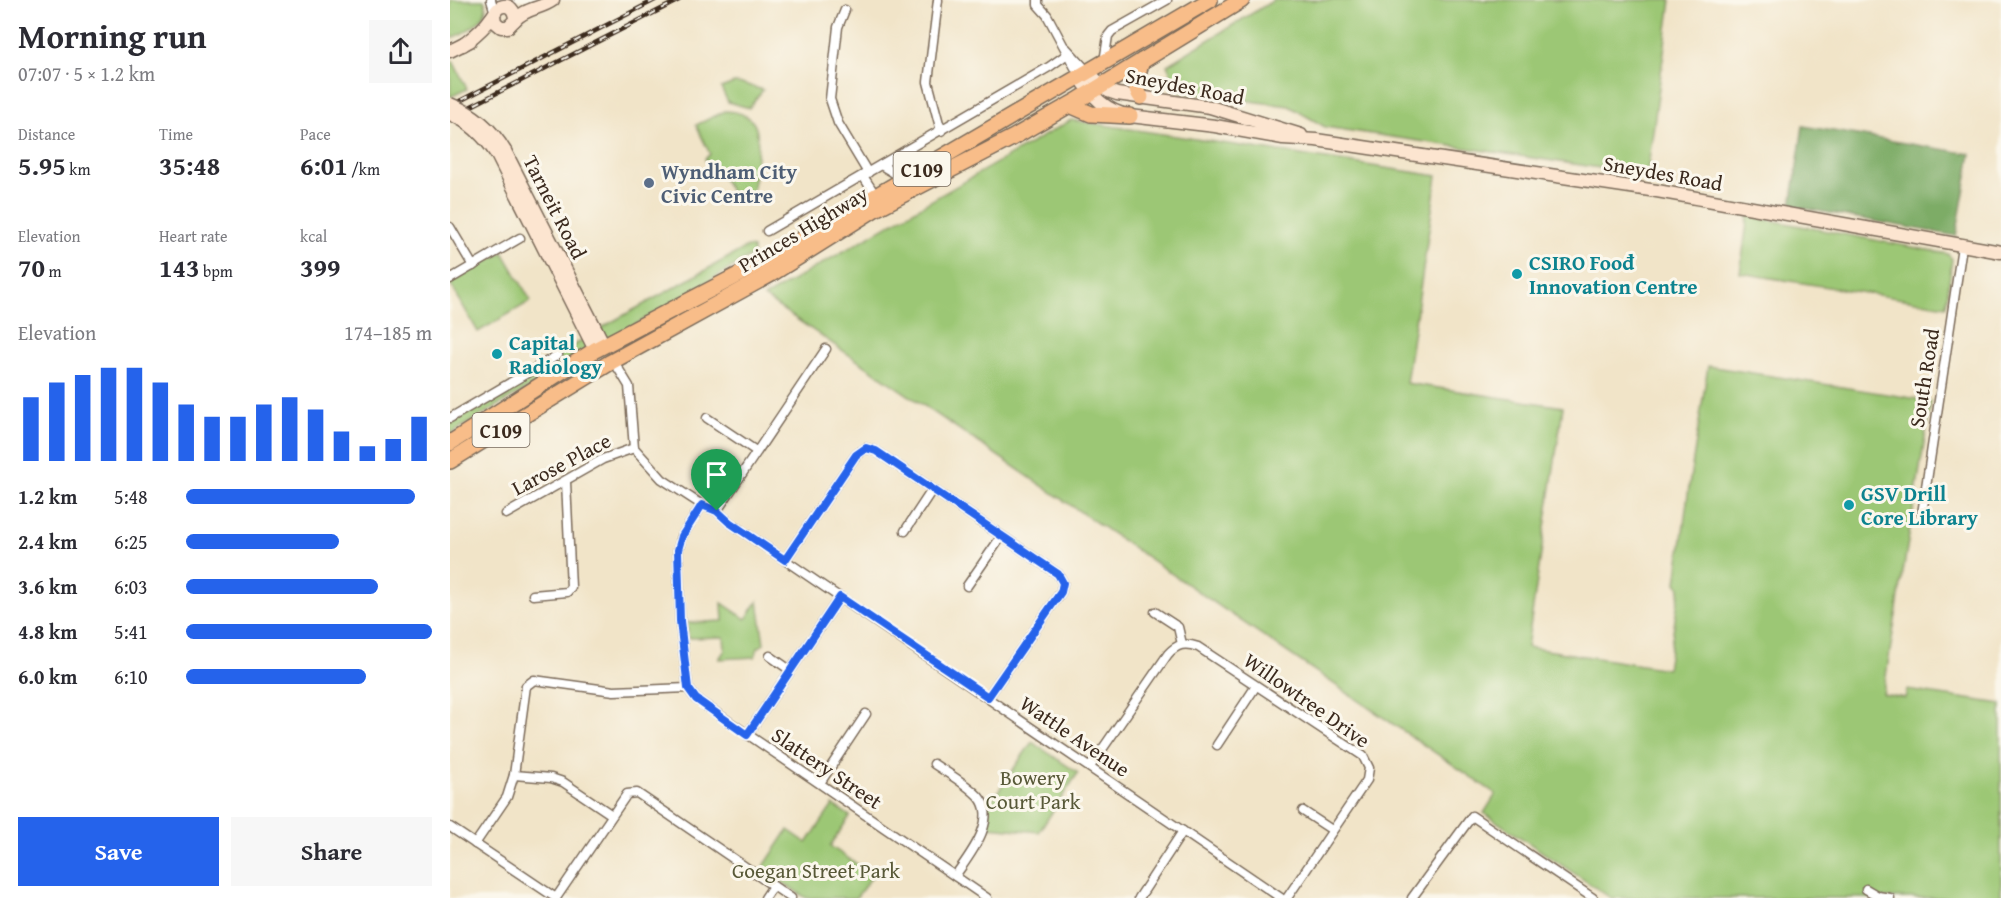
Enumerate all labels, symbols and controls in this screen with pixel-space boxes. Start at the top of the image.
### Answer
text: Morning run [18,12,207,60]
button: share [369,20,432,83]
text: 07:07 · 5 × 1.2 km [18,59,155,88]
street label: Sneydes Road [1123,59,1248,113]
text: Distance [18,122,75,146]
text: Time [159,122,193,146]
text: Pace [300,122,331,146]
text: 5.95 [18,146,66,185]
text: 35:48 [159,146,220,185]
text: 6:01 [300,146,348,185]
street label: Sneydes Road [1601,147,1726,199]
street label: Tarneit Road [516,150,595,265]
road number: C109 [894,152,950,186]
place label: Wyndham City Civic Centre [661,156,797,211]
text: km [66,157,90,181]
text: /km [348,157,380,181]
marker: Wyndham City Civic Centre [642,176,656,190]
street label: Princes Highway [732,178,874,280]
text: Elevation [18,224,81,248]
text: Heart rate [159,224,228,248]
text: kcal [300,224,327,248]
place label: CSIRO Foođ Innovation Centre [1529,247,1698,302]
text: 70 [18,248,45,287]
text: 143 [159,248,199,287]
text: 399 [300,248,340,287]
text: m [45,259,62,283]
text: bpm [199,259,233,283]
marker: CSIRO Foođ Innovation Centre [1510,267,1524,281]
text: Elevation [18,318,96,347]
text: 174–185 m [344,318,432,347]
street label: South Road [1901,325,1947,430]
place label: Capital Radiology [509,327,602,382]
marker: Capital Radiology [490,347,504,361]
road number: C109 [472,413,530,447]
street label: Larose Place [506,425,616,503]
pin [691,449,742,511]
icon: arrive [700,458,733,491]
place label: GSV Drill Core Library [1861,478,1978,533]
text: 1.2 km [18,482,77,511]
text: 5:48 [114,482,148,511]
marker: GSV Drill Core Library [1842,498,1856,512]
text: 2.4 km [18,527,77,556]
text: 6:25 [114,527,148,556]
text: 3.6 km [18,572,77,601]
text: 6:03 [114,572,148,601]
text: 4.8 km [18,617,77,646]
text: 5:41 [114,617,148,646]
street label: Willowtree Drive [1237,645,1377,755]
text: 6.0 km [18,662,77,691]
text: 6:10 [114,662,148,691]
street label: Wattle Avenue [1014,688,1136,784]
street label: Slattery Street [765,719,889,817]
park label: Bowery Court Park [986,762,1081,817]
button: Save [18,817,219,886]
button: Share [231,817,432,886]
park label: Goegan Street Park [732,855,900,886]

